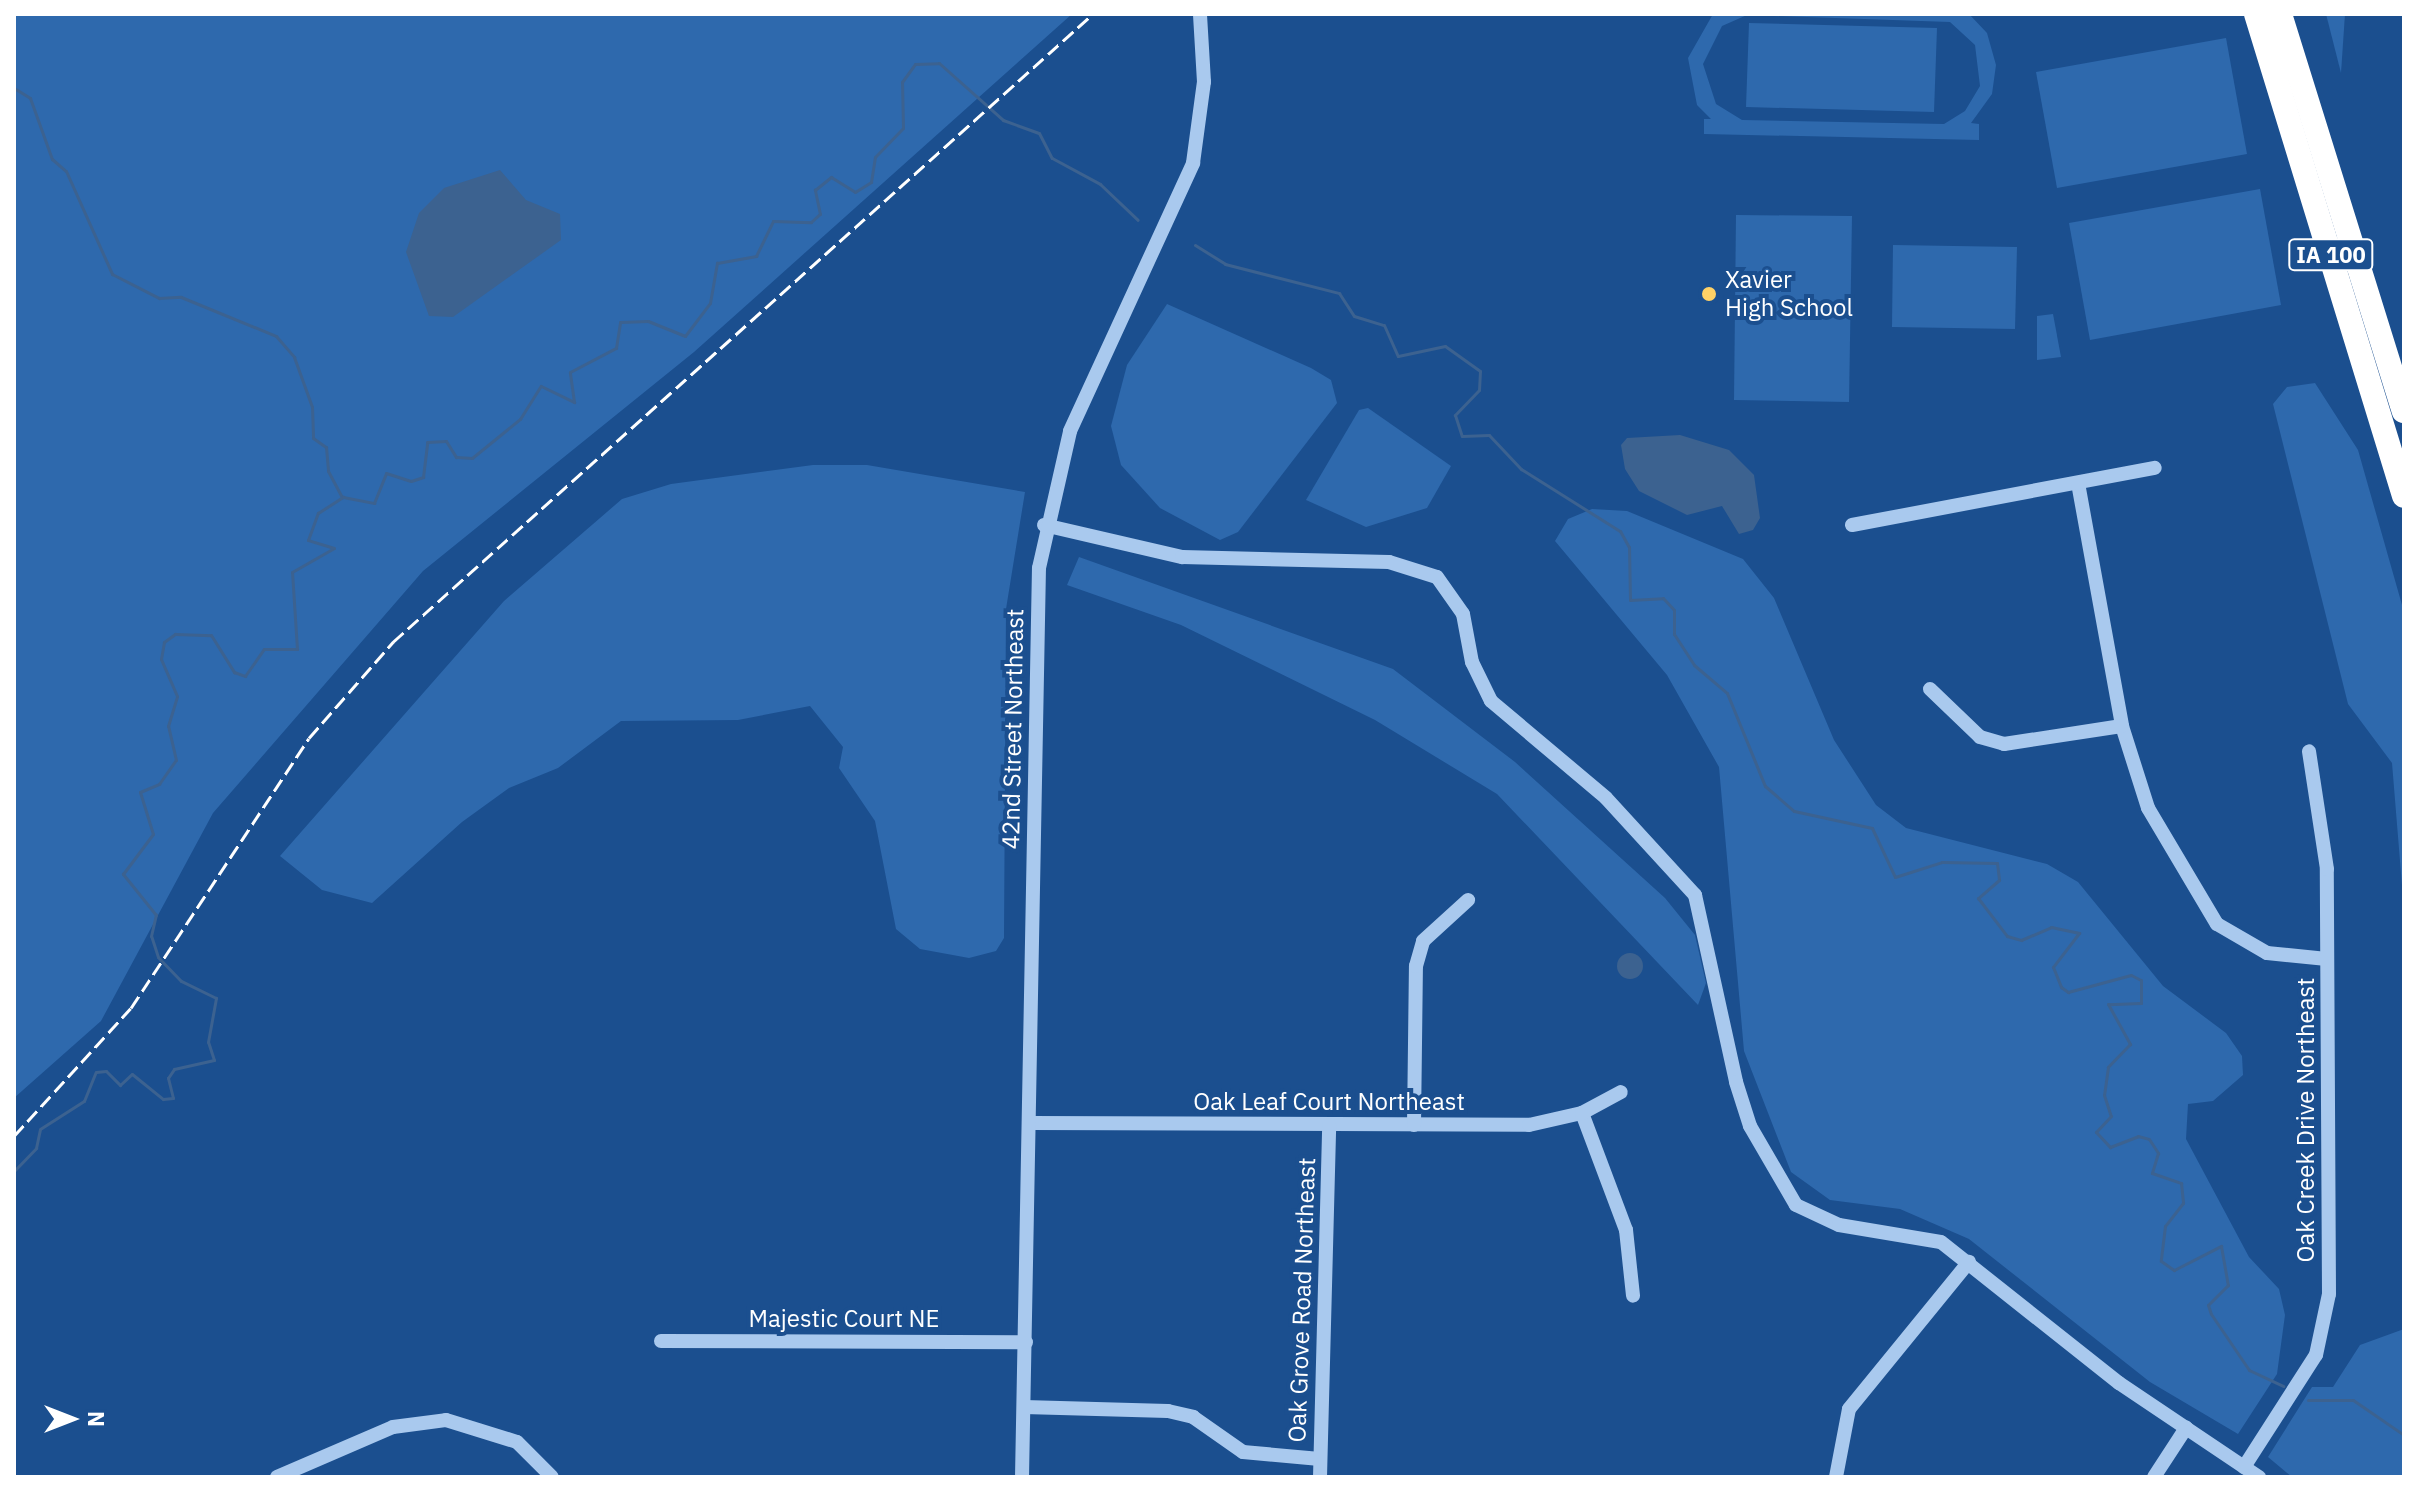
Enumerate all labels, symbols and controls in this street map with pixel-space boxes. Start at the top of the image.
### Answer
road number: IA 100 [2287,237,2375,273]
place label: Xavier High School [1725,266,1853,322]
marker: Xavier High School [1700,285,1718,303]
street label: 42nd Street Northeast [997,608,1029,850]
street label: Oak Creek Drive Northeast [2292,977,2320,1263]
street label: Oak Leaf Court Northeast [1193,1088,1465,1116]
street label: Oak Grove Road Northeast [1283,1157,1321,1443]
street label: Majestic Court NE [748,1305,940,1333]
north arrow [32,1379,112,1459]
text: N [82,1411,111,1427]

